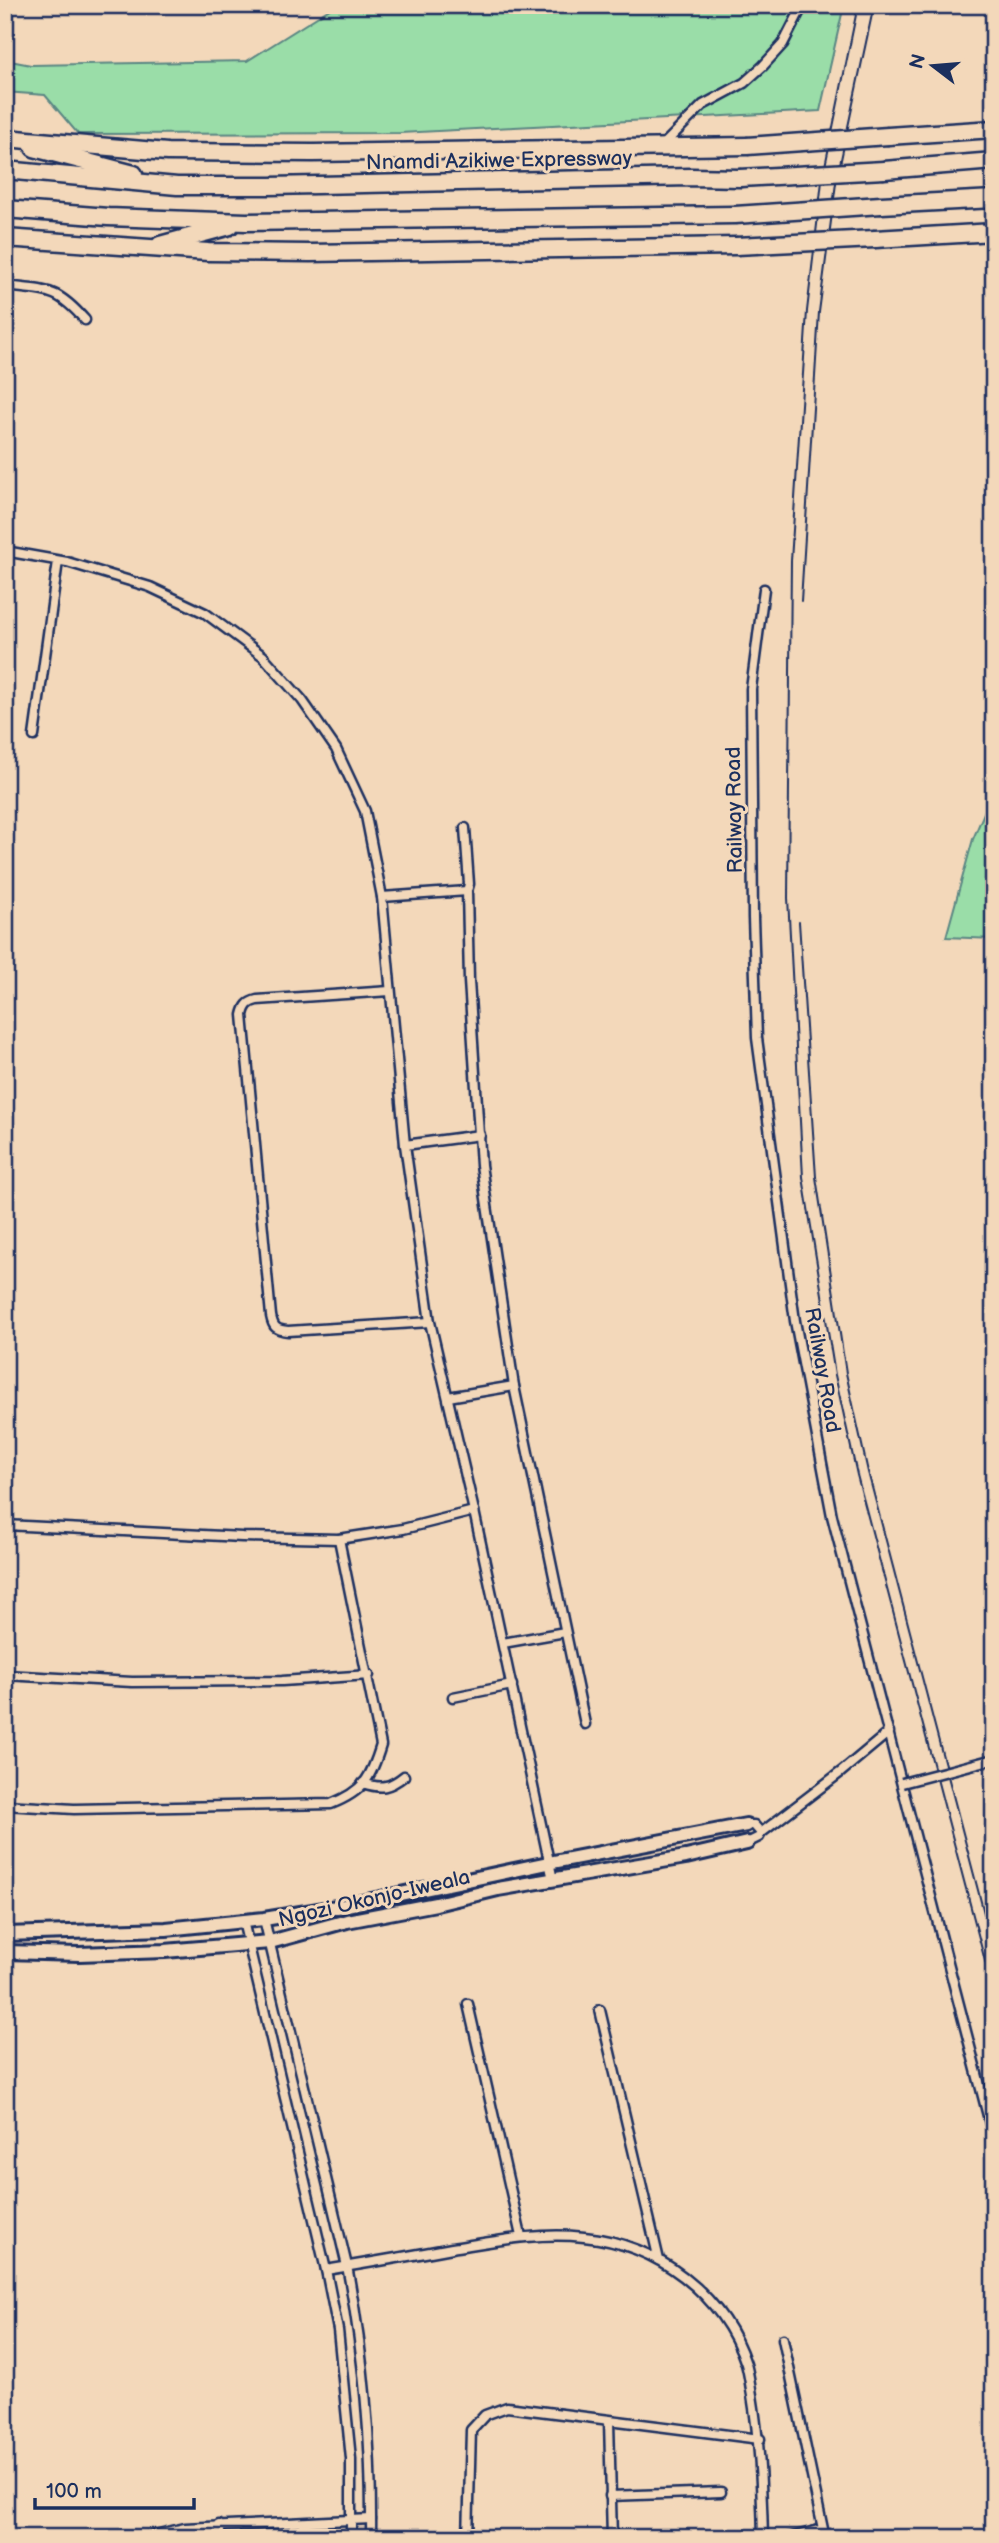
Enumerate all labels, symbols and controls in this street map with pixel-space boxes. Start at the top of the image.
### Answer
north arrow [898,32,968,102]
text: N [905,52,931,72]
street label: Nnamdi Azikiwe Expressway [366,146,633,175]
street label: Railway Road [721,746,748,874]
street label: Railway Road [799,1305,846,1435]
street label: Ngozi Okonjo-Iweala [276,1864,472,1933]
scale bar [35,2466,194,2510]
text: 100 m [46,2479,102,2504]

